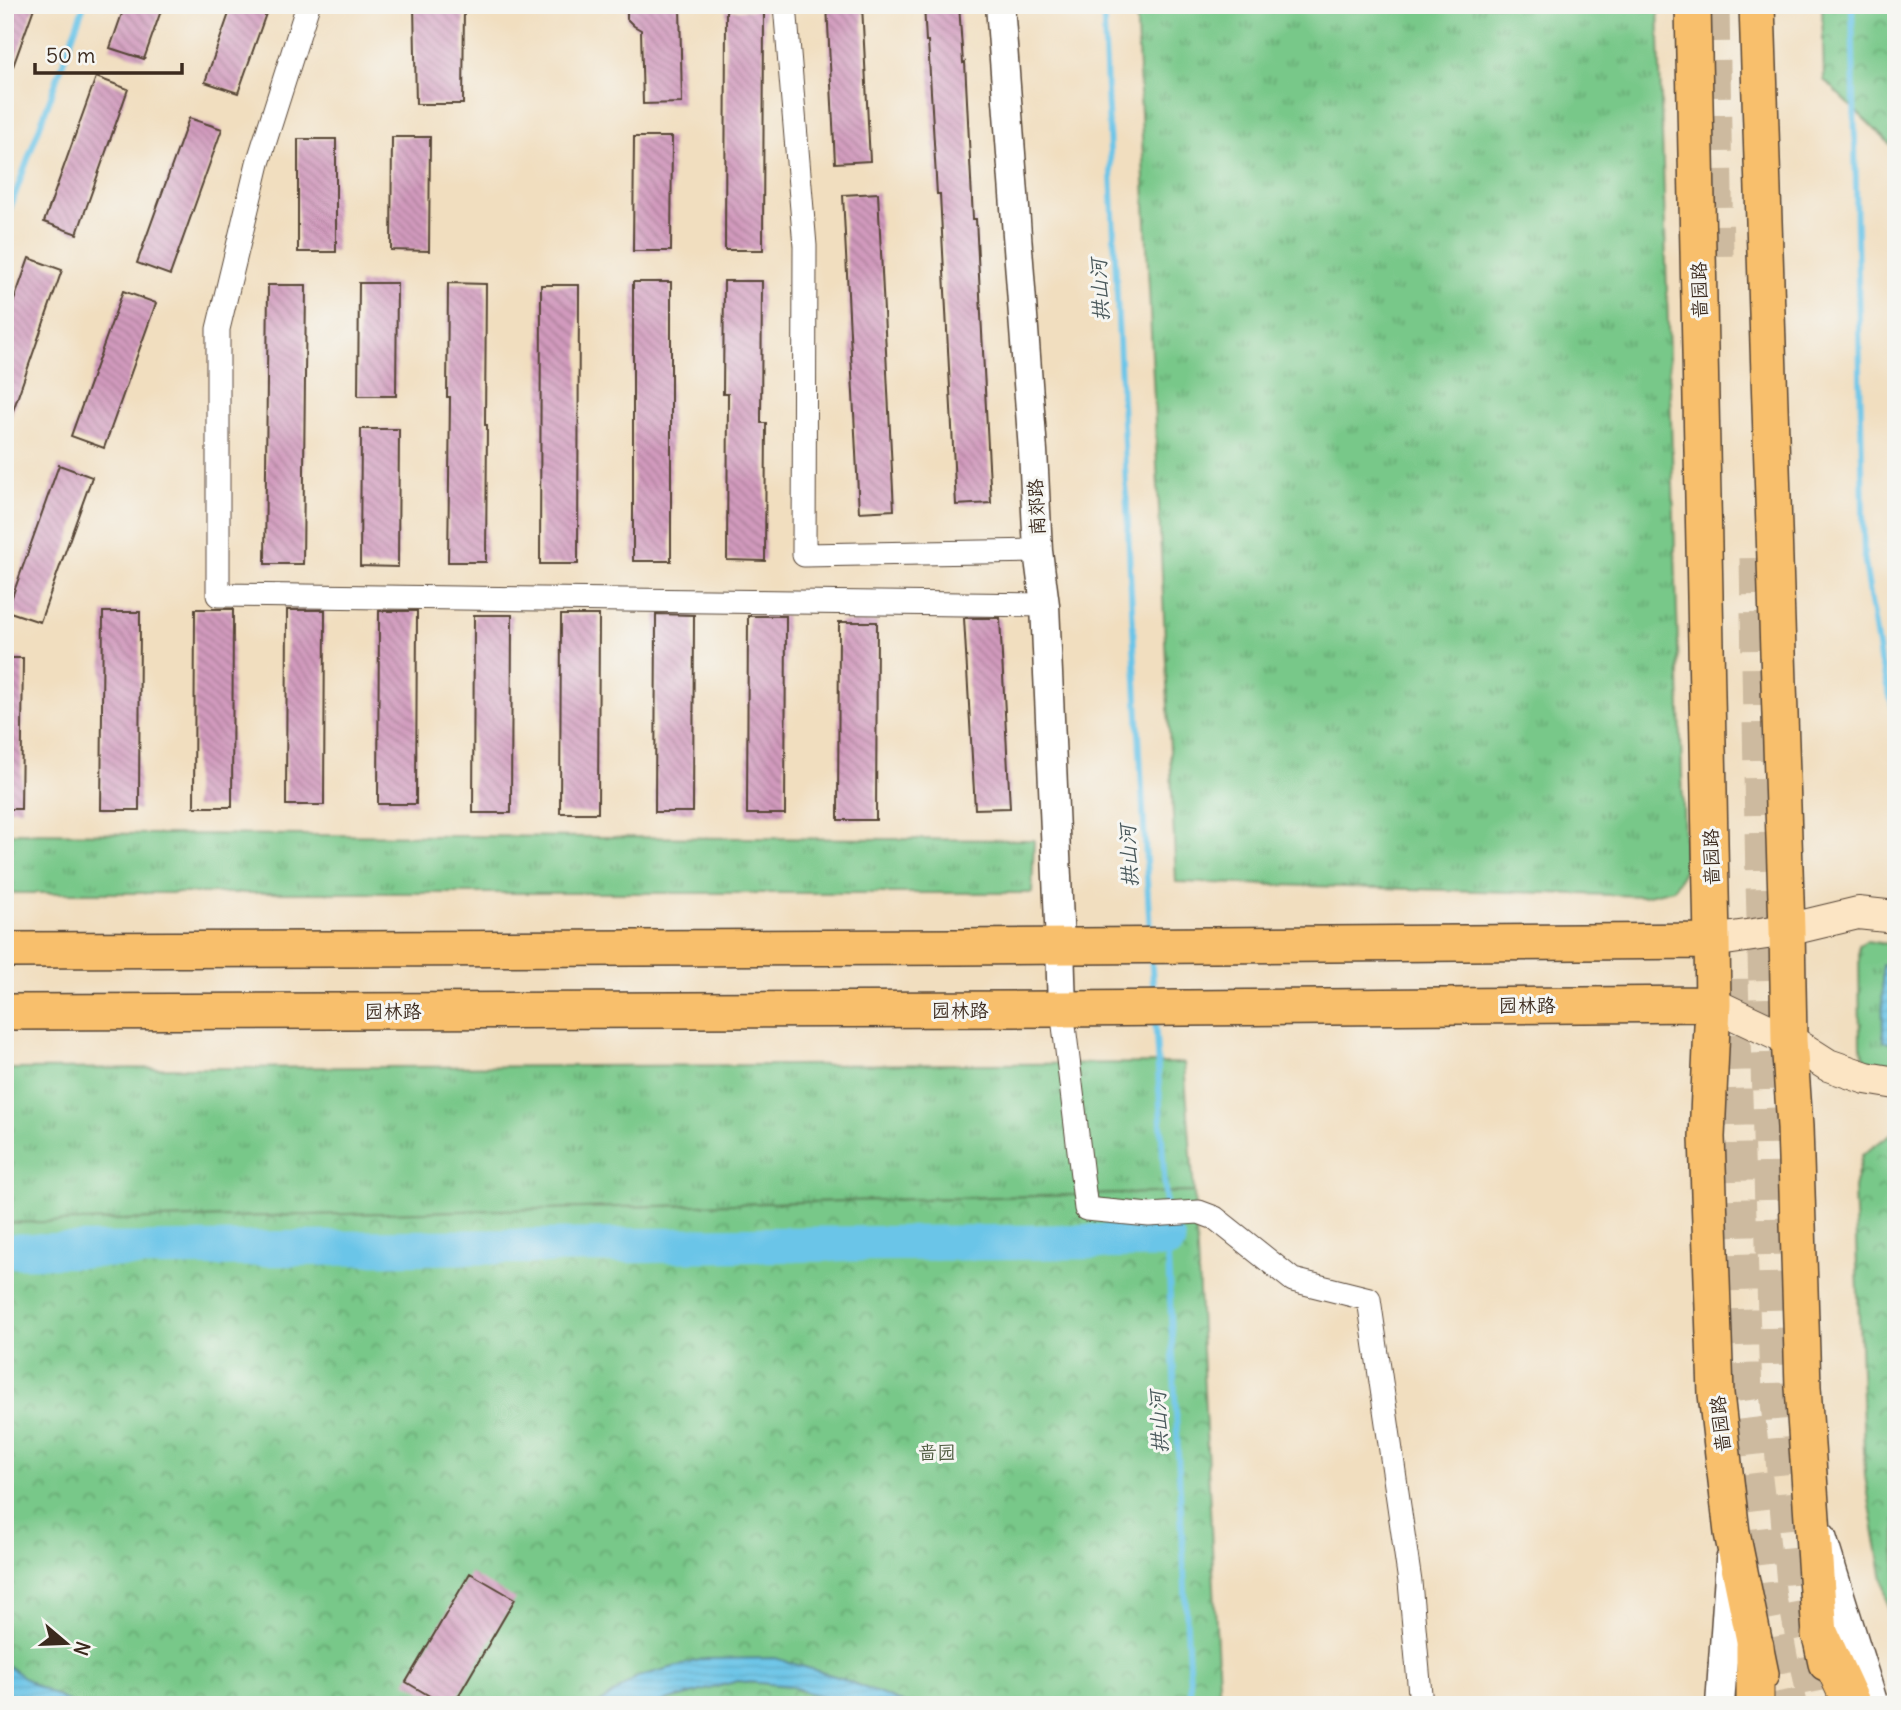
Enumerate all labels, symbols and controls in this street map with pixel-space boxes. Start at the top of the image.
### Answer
scale bar [35,32,182,76]
text: 50 m [46,42,95,69]
water label: 拱山河 [1084,255,1115,322]
street label: 啬园路 [1687,261,1711,319]
street label: 南郊路 [1023,478,1049,536]
water label: 拱山河 [1113,821,1144,888]
street label: 啬园路 [1699,828,1723,886]
street label: 园林路 [1498,993,1556,1017]
street label: 园林路 [931,998,989,1022]
street label: 园林路 [364,999,422,1023]
water label: 拱山河 [1143,1387,1174,1454]
street label: 啬园路 [1705,1394,1735,1454]
park label: 啬园 [918,1440,956,1464]
north arrow [32,1608,102,1678]
text: N [69,1638,96,1659]

